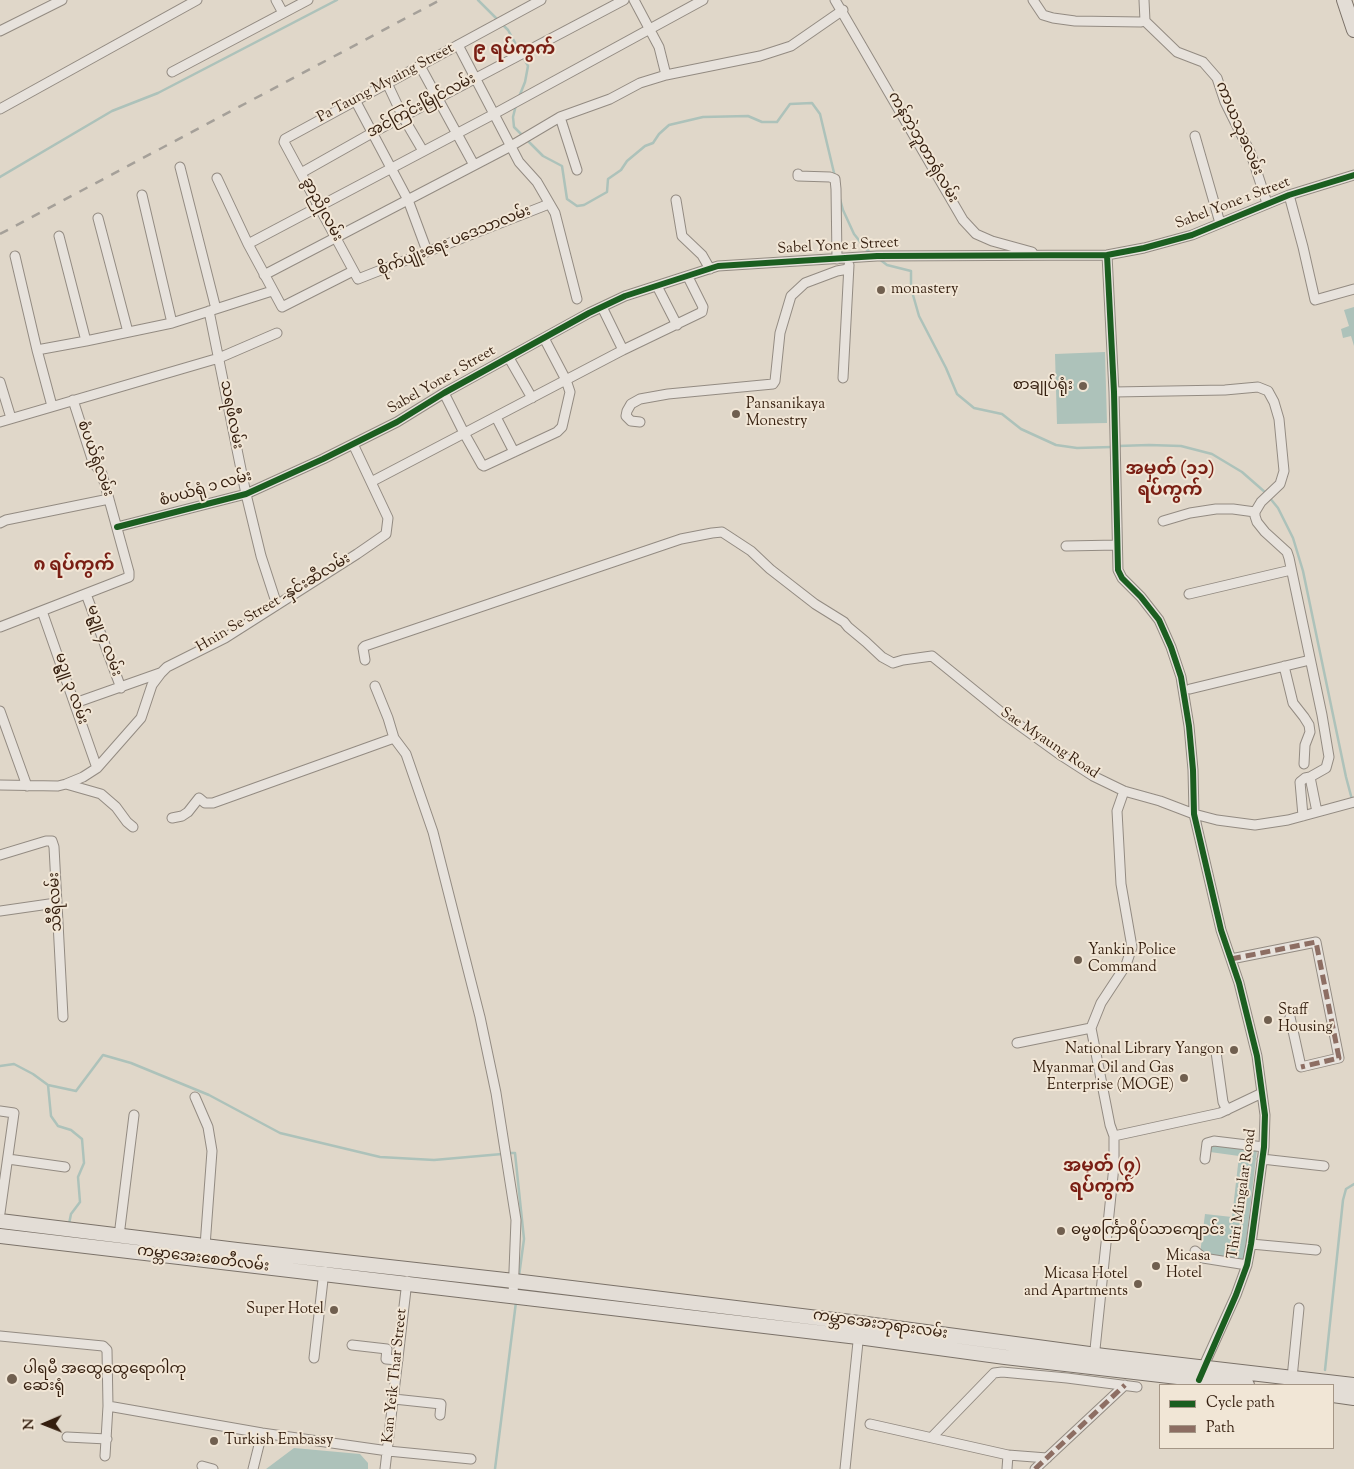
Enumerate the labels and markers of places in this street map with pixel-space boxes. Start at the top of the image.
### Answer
place label: monastery [891,281,958,299]
marker: monastery [875,284,887,296]
place label: စာချုပ်ရုံး [1013,377,1073,395]
marker: စာချုပ်ရုံး [1077,380,1089,392]
place label: Pansanikaya Monestry [746,396,825,431]
marker: Pansanikaya Monestry [730,408,742,420]
place label: Yankin Police Command [1088,942,1176,977]
marker: Yankin Police Command [1072,954,1084,966]
place label: Staff Housing [1278,1002,1333,1037]
marker: Staff Housing [1262,1014,1274,1026]
place label: National Library Yangon [1065,1041,1224,1059]
marker: National Library Yangon [1228,1044,1240,1056]
place label: Myanmar Oil and Gas Enterprise (MOGE) [1032,1060,1174,1095]
marker: Myanmar Oil and Gas Enterprise (MOGE) [1178,1072,1190,1084]
place label: ဓမ္မစင်္ကြာရိပ်သာကျောင်း [1071,1222,1224,1240]
marker: ဓမ္မစင်္ကြာရိပ်သာကျောင်း [1055,1225,1067,1237]
place label: Micasa Hotel [1166,1248,1210,1283]
marker: Micasa Hotel [1150,1260,1162,1272]
place label: Micasa Hotel and Apartments [1024,1266,1128,1301]
marker: Micasa Hotel and Apartments [1132,1278,1144,1290]
place label: Super Hotel [246,1301,324,1319]
marker: Super Hotel [328,1304,340,1316]
place label: ပါရမီ အထွေထွေရောဂါကု ဆေးရုံ [23,1361,186,1396]
marker: ပါရမီ အထွေထွေရောဂါကု ဆေးရုံ [5,1372,19,1386]
place label: Turkish Embassy [224,1432,333,1450]
marker: Turkish Embassy [208,1435,220,1447]

